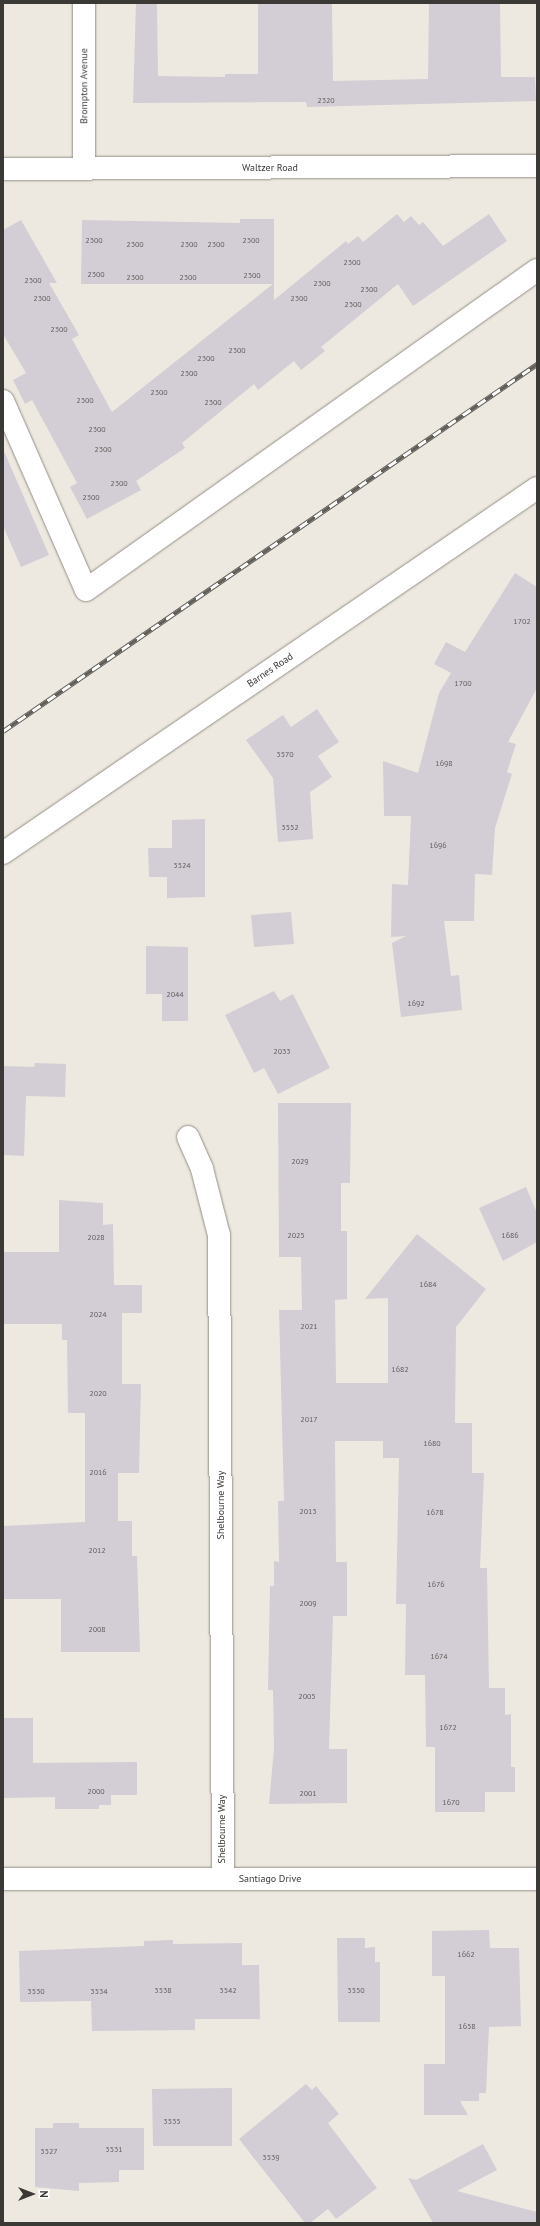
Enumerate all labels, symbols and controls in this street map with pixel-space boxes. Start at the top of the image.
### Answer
street label: Brompton Avenue [78,48,90,124]
house number: 2320 [317,96,335,106]
street label: Waltzer Road [242,162,298,174]
house number: 2300 [85,236,103,246]
house number: 2300 [242,236,260,246]
house number: 2300 [126,240,144,250]
house number: 2300 [180,240,198,250]
house number: 2300 [207,240,225,250]
house number: 2300 [343,258,361,268]
house number: 2300 [87,270,105,280]
house number: 2300 [243,271,261,281]
house number: 2300 [126,273,144,283]
house number: 2300 [179,273,197,283]
house number: 2300 [24,276,42,286]
house number: 2300 [313,279,331,289]
house number: 2300 [360,285,378,295]
house number: 2300 [33,294,51,304]
house number: 2300 [290,294,308,304]
house number: 2300 [344,300,362,310]
house number: 2300 [50,325,68,335]
house number: 2300 [228,346,246,356]
house number: 2300 [197,354,215,364]
house number: 2300 [180,369,198,379]
house number: 2300 [150,388,168,398]
house number: 2300 [76,396,94,406]
house number: 2300 [204,398,222,408]
house number: 2300 [88,425,106,435]
house number: 2300 [94,445,112,455]
house number: 2300 [110,479,128,489]
house number: 2300 [82,493,100,503]
house number: 1702 [513,617,531,627]
street label: Barnes Road [245,650,295,690]
house number: 1700 [454,679,472,689]
house number: 3570 [276,750,294,760]
house number: 1698 [435,759,453,769]
house number: 3552 [281,823,299,833]
house number: 1696 [429,841,447,851]
house number: 3524 [173,861,191,871]
house number: 2044 [166,990,184,1000]
house number: 1692 [407,999,425,1009]
house number: 2033 [273,1047,291,1057]
house number: 2029 [291,1157,309,1167]
house number: 2025 [287,1231,305,1241]
house number: 1686 [501,1231,519,1241]
house number: 2028 [87,1233,105,1243]
house number: 1684 [419,1280,437,1290]
house number: 2024 [89,1310,107,1320]
house number: 2021 [300,1322,318,1332]
house number: 1682 [391,1365,409,1375]
house number: 2020 [89,1389,107,1399]
house number: 2017 [300,1415,318,1425]
house number: 1680 [423,1439,441,1449]
house number: 2016 [89,1468,107,1478]
street label: Shelbourne Way [215,1470,227,1540]
house number: 2013 [299,1507,317,1517]
house number: 1678 [426,1508,444,1518]
house number: 2012 [88,1546,106,1556]
house number: 1676 [427,1580,445,1590]
house number: 2009 [299,1599,317,1609]
house number: 2008 [88,1625,106,1635]
house number: 1674 [430,1652,448,1662]
house number: 2005 [298,1692,316,1702]
house number: 1672 [439,1723,457,1733]
house number: 2000 [87,1787,105,1797]
house number: 2001 [299,1789,317,1799]
street label: Shelbourne Way [216,1794,228,1864]
house number: 1670 [442,1798,460,1808]
street label: Santiago Drive [239,1873,301,1885]
house number: 1662 [457,1950,475,1960]
house number: 3538 [154,1986,172,1996]
house number: 3542 [219,1986,237,1996]
house number: 3550 [347,1986,365,1996]
house number: 3530 [27,1987,45,1997]
house number: 3534 [90,1987,108,1997]
house number: 1658 [458,2022,476,2032]
house number: 3535 [163,2117,181,2127]
house number: 3531 [105,2145,123,2155]
house number: 3527 [40,2147,58,2157]
house number: 3539 [262,2153,280,2163]
north arrow [12,2174,52,2214]
text: N [37,2190,51,2198]

